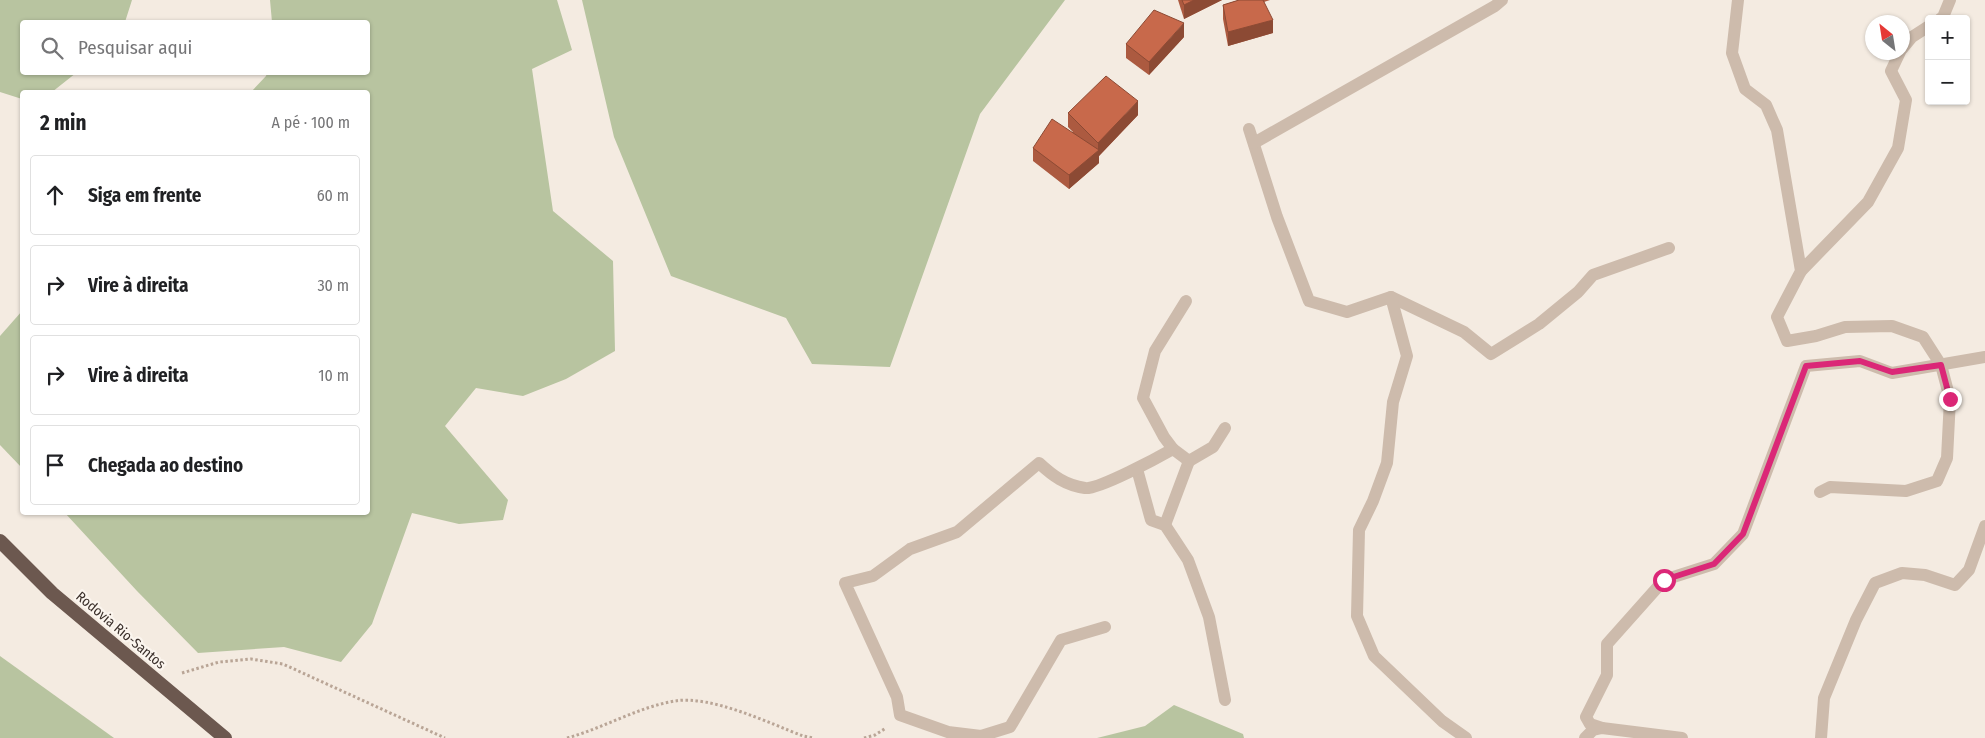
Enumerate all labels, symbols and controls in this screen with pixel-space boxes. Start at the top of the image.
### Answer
north arrow [1865,15,1910,60]
map controls [1925,15,1970,105]
button: + [1925,15,1970,60]
search box [20,20,370,75]
icon: search [38,34,66,62]
text: Pesquisar aqui [78,36,192,59]
button: − [1925,60,1970,105]
text: 2 min [40,110,87,136]
text: A pé · 100 m [272,113,350,132]
icon: ahead [41,181,69,209]
text: Siga em frente [88,184,202,207]
text: 60 m [317,186,349,205]
icon: right [41,271,69,299]
text: Vire à direita [88,274,189,297]
text: 30 m [317,276,349,295]
icon: right [41,361,69,389]
text: Vire à direita [88,364,189,387]
text: 10 m [318,366,349,385]
route end [1939,388,1962,411]
icon: arrive [41,451,69,479]
text: Chegada ao destino [88,454,243,477]
route start [1653,569,1676,592]
street label: Rodovia Rio-Santos [72,588,169,673]

